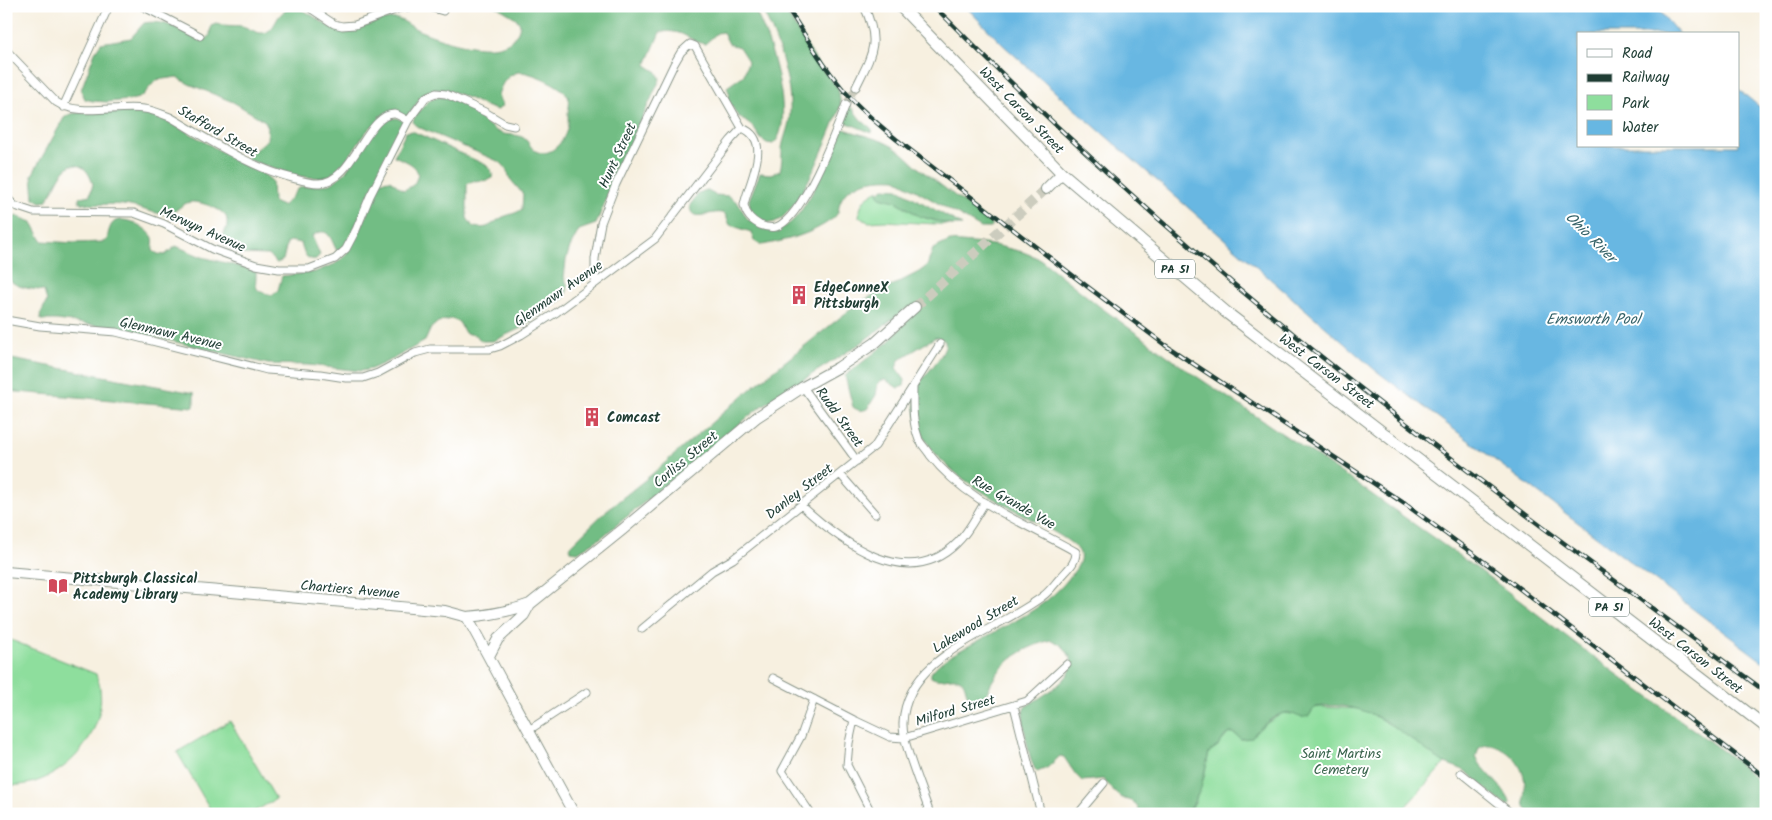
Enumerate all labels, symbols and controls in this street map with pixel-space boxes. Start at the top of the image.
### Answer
legend [1577,32,1740,148]
text: Road [1622,42,1653,66]
street label: West Carson Street [974,62,1069,160]
text: Railway [1622,66,1670,90]
text: Park [1622,92,1650,116]
street label: Stafford Street [173,100,262,164]
text: Water [1622,116,1659,140]
street label: Hunt Street [593,118,643,192]
street label: Merwyn Avenue [156,201,250,259]
water label: Ohio River [1559,207,1624,271]
street label: Glenmawr Avenue [510,254,608,333]
road number: PA 51 [1155,260,1195,278]
place label: EdgeConneX Pittsburgh [814,277,889,315]
building icon: EdgeConneX Pittsburgh [788,284,810,306]
water label: Emsworth Pool [1546,308,1643,332]
street label: Glenmawr Avenue [117,312,225,357]
street label: West Carson Street [1274,328,1379,415]
street label: Rudd Street [810,383,869,453]
building icon: Comcast [581,406,603,428]
place label: Comcast [607,407,661,429]
street label: Corliss Street [648,426,723,494]
street label: Danley Street [761,458,839,525]
street label: Rue Grande Vue [968,470,1060,536]
place label: Pittsburgh Classical Academy Library [73,568,198,606]
library icon: Pittsburgh Classical Academy Library [47,575,69,597]
street label: Chartiers Avenue [299,575,401,605]
street label: Lakewood Street [928,590,1023,659]
road number: PA 51 [1589,598,1629,616]
street label: West Carson Street [1643,612,1748,700]
street label: Milford Street [913,689,998,733]
park label: Saint Martins Cemetery [1301,743,1381,781]

